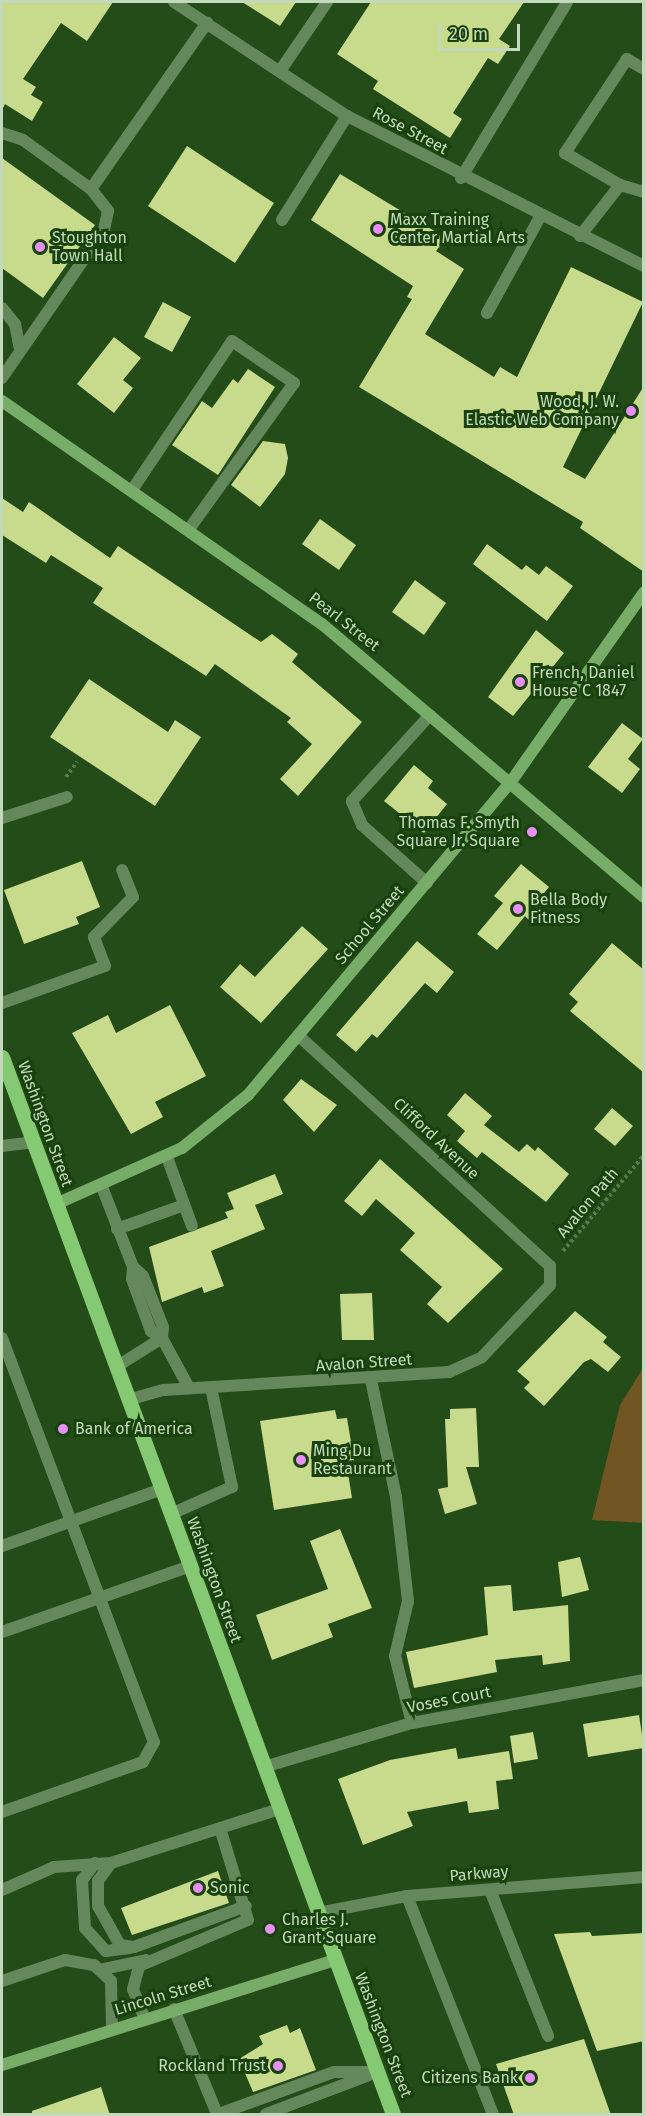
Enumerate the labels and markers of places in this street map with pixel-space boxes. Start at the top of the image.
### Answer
place label: Maxx Training Center Martial Arts [390,210,525,248]
marker: Maxx Training Center Martial Arts [371,222,385,236]
place label: Stoughton Town Hall [52,228,127,266]
marker: Stoughton Town Hall [33,240,47,254]
place label: Wood, J. W. Elastic Web Company [465,392,619,430]
marker: Wood, J. W. Elastic Web Company [624,404,638,418]
place label: French, Daniel House C 1847 [532,663,634,701]
marker: French, Daniel House C 1847 [513,675,527,689]
place label: Thomas F. Smyth Square Jr. Square [396,813,520,851]
marker: Thomas F. Smyth Square Jr. Square [525,825,539,839]
place label: Bella Body Fitness [530,890,607,928]
marker: Bella Body Fitness [511,902,525,916]
place label: Bank of America [75,1419,193,1439]
marker: Bank of America [56,1422,70,1436]
place label: Ming Du Restaurant [313,1441,392,1479]
marker: Ming Du Restaurant [294,1453,308,1467]
place label: Sonic [210,1878,250,1898]
marker: Sonic [191,1881,205,1895]
place label: Charles J. Grant Square [282,1910,377,1948]
marker: Charles J. Grant Square [263,1922,277,1936]
place label: Rockland Trust [158,2056,266,2076]
marker: Rockland Trust [271,2059,285,2073]
place label: Citizens Bank [422,2068,518,2088]
marker: Citizens Bank [523,2071,537,2085]

